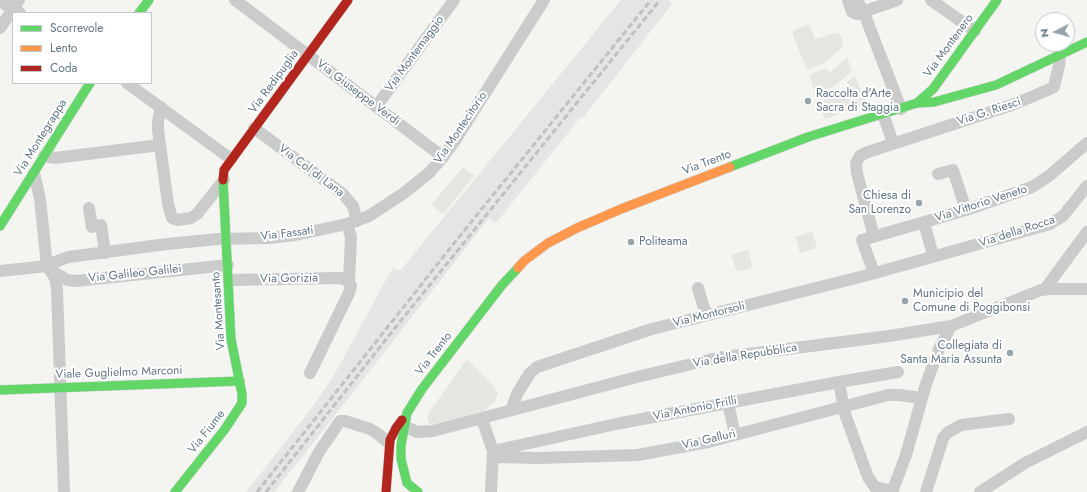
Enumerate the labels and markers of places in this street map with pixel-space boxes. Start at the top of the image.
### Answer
place label: Raccolta d'Arte Sacra di Staggia [816,87,899,115]
marker: Raccolta d'Arte Sacra di Staggia [803,96,813,106]
place label: Chiesa di San Lorenzo [848,189,911,217]
marker: Chiesa di San Lorenzo [914,198,924,208]
place label: Politeama [639,235,688,249]
marker: Politeama [626,237,636,247]
place label: Municipio del Comune di Poggibonsi [913,287,1030,315]
marker: Municipio del Comune di Poggibonsi [900,296,910,306]
place label: Collegiata di Santa Maria Assunta [900,339,1002,367]
marker: Collegiata di Santa Maria Assunta [1005,348,1015,358]

